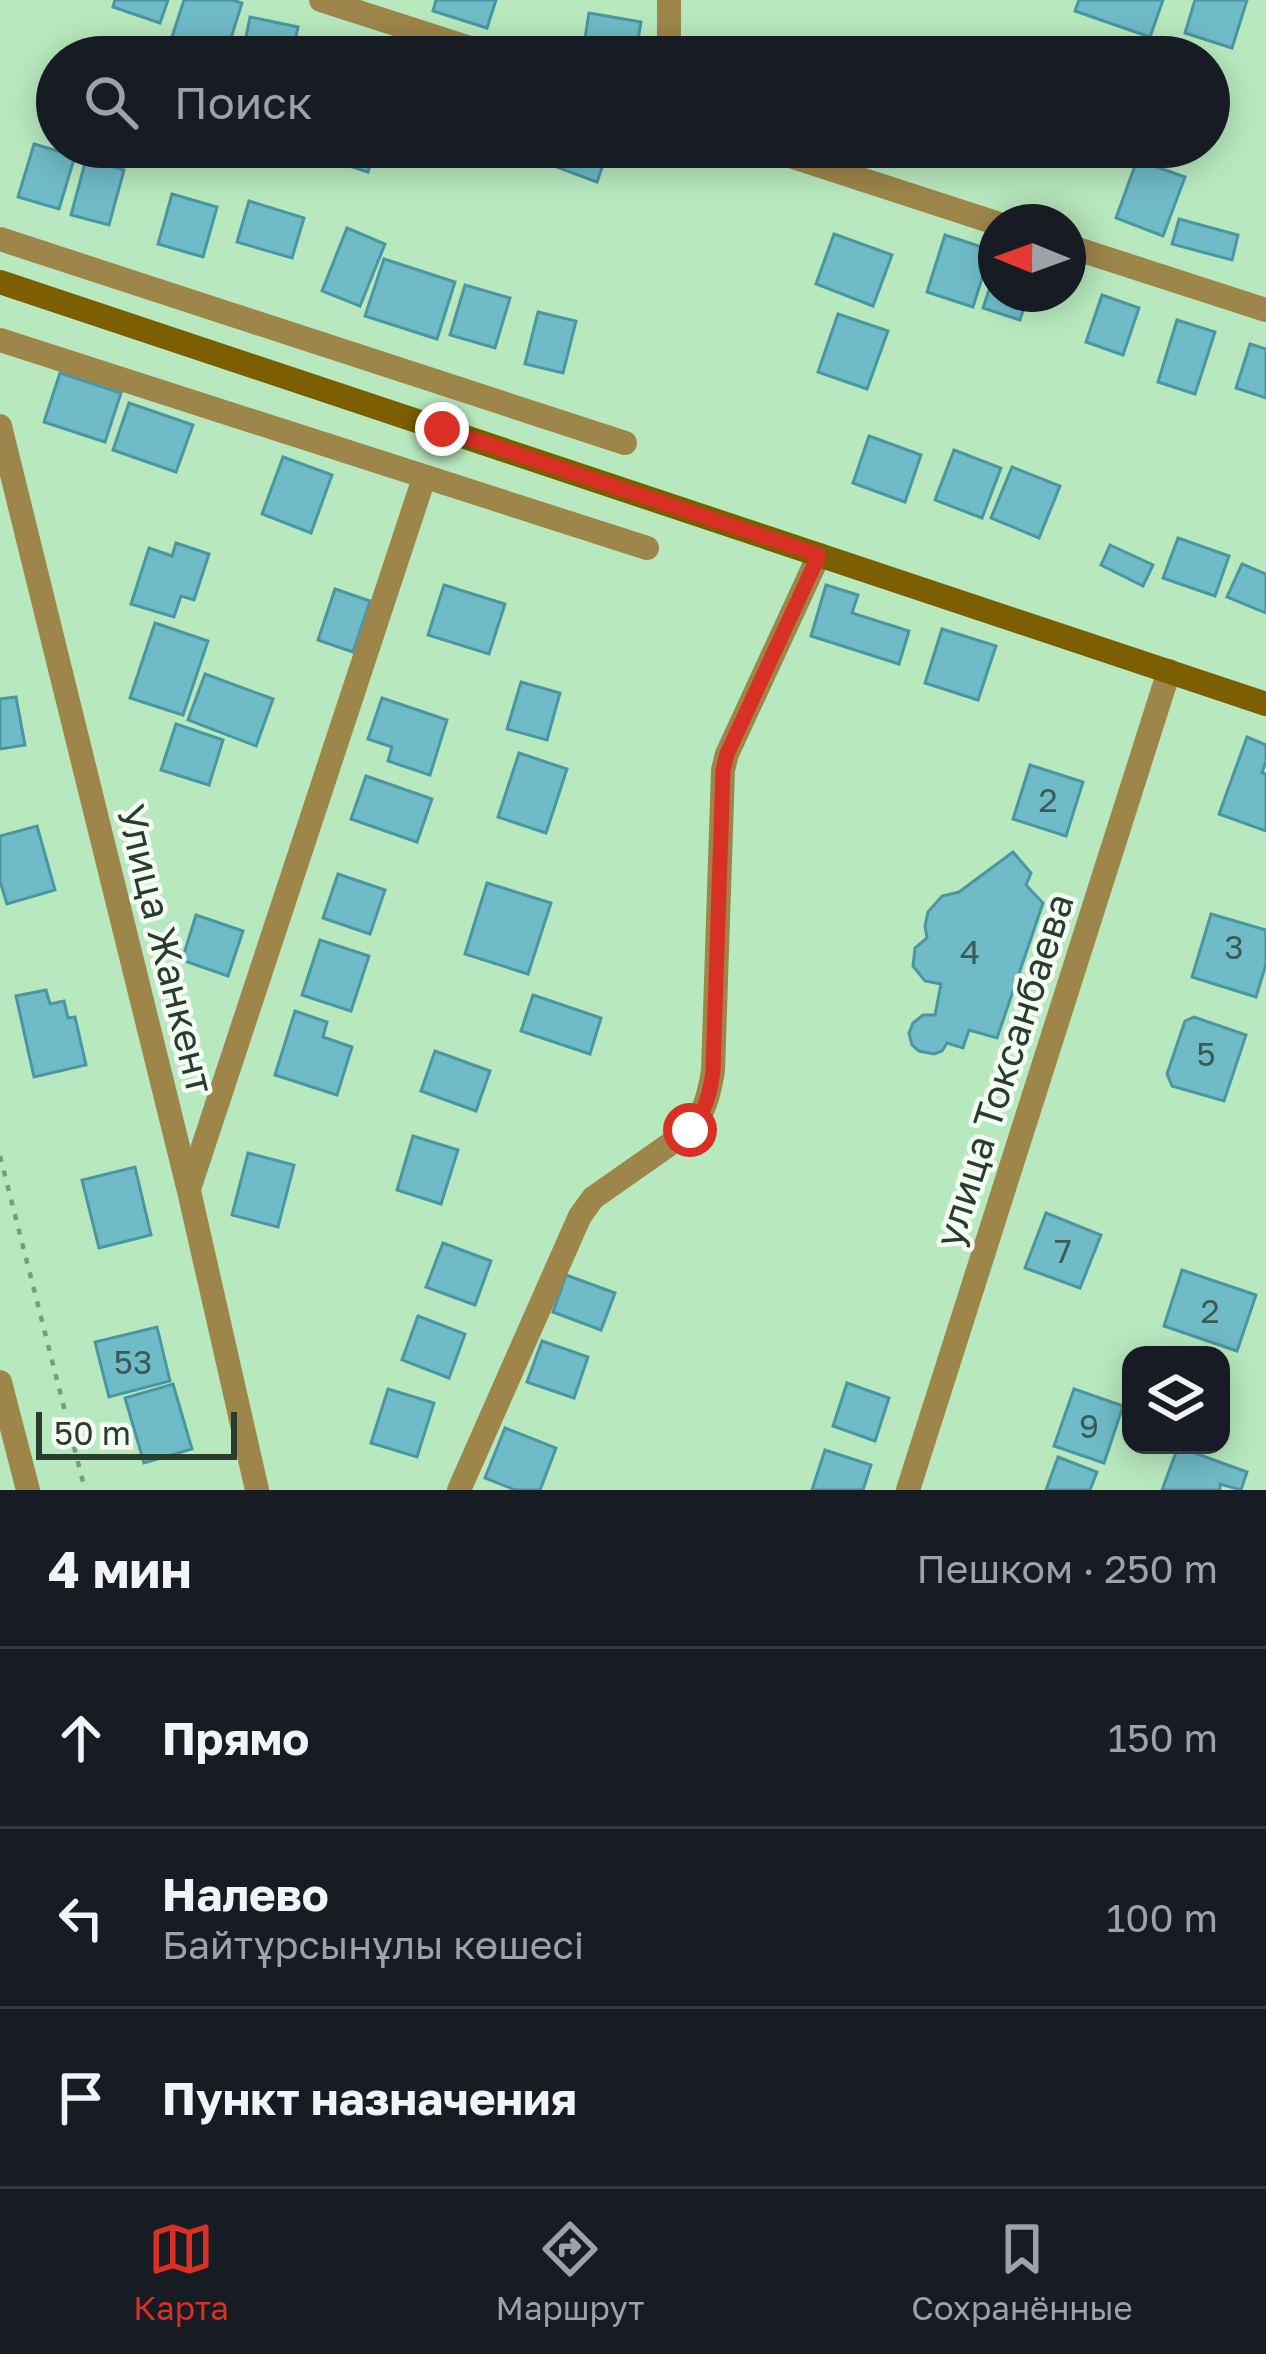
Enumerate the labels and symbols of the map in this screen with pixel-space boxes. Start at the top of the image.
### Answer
north arrow [978,204,1086,312]
route end [415,402,469,456]
house number: 2 [1038,780,1058,819]
street label: Улица Жанкент [108,800,225,1098]
street label: улица Токсанбаева [924,887,1083,1252]
house number: 3 [1224,927,1244,966]
house number: 4 [960,932,980,971]
house number: 5 [1196,1034,1216,1073]
route start [663,1103,717,1157]
house number: 7 [1054,1231,1072,1270]
house number: 2 [1200,1291,1220,1330]
house number: 53 [114,1342,152,1381]
scale bar [36,1406,237,1459]
house number: 9 [1079,1406,1099,1445]

